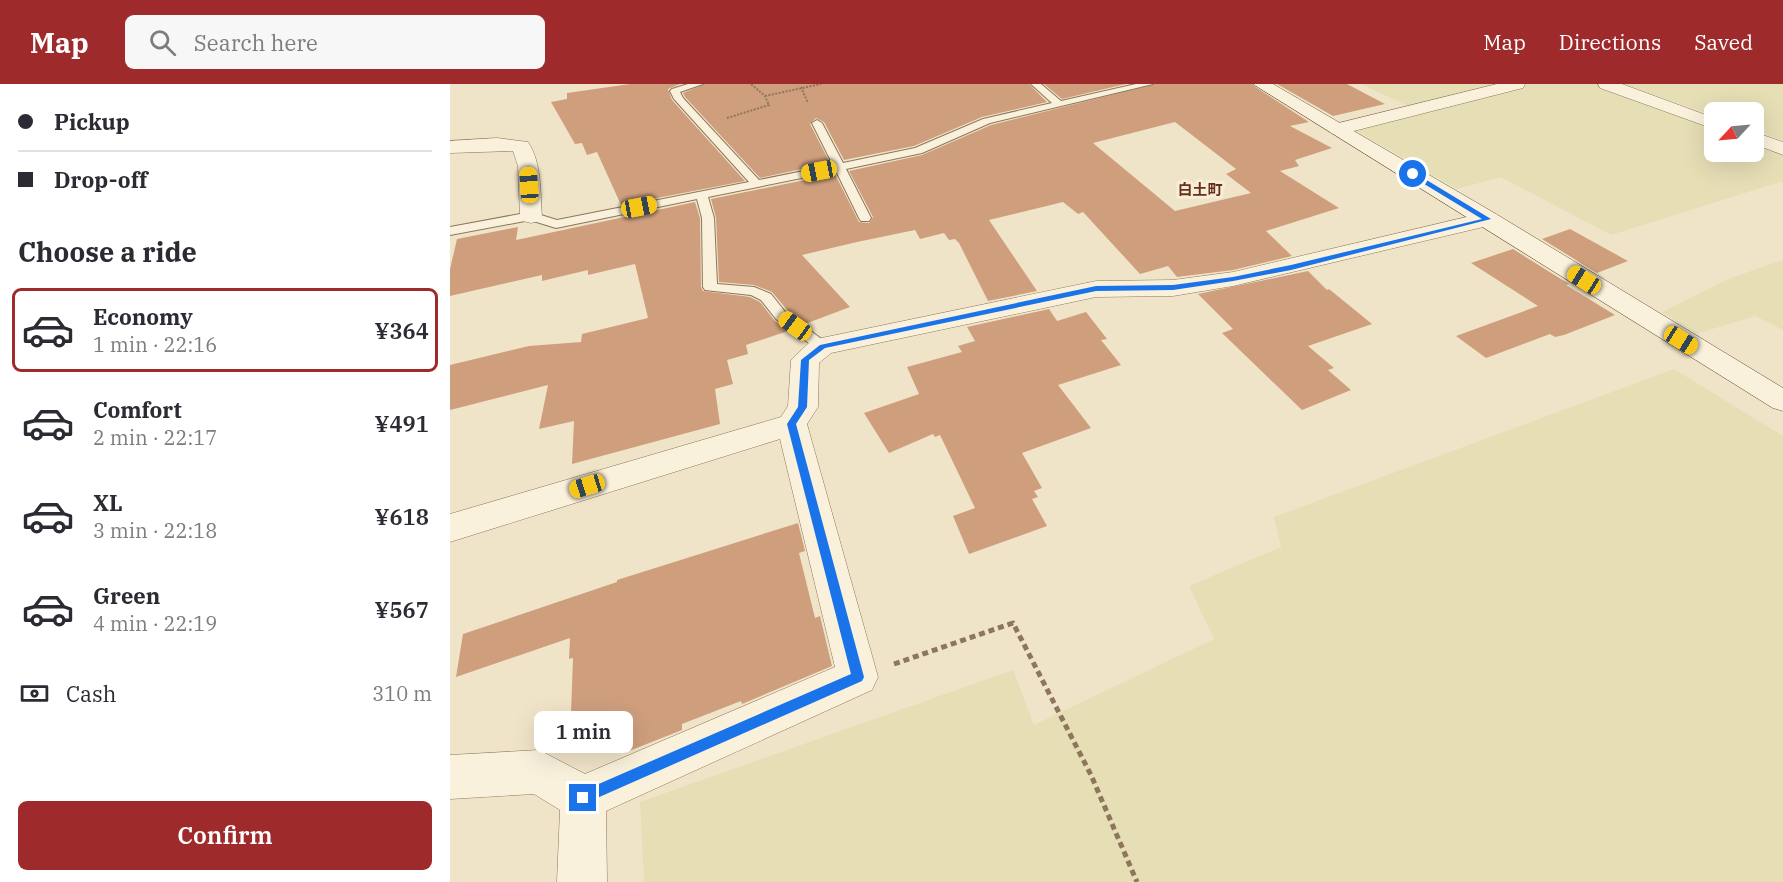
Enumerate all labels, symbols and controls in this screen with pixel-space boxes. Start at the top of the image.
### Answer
search box [125,15,545,69]
text: Map [30,24,89,61]
icon: search [146,26,179,59]
text: Search here [194,28,318,57]
text: Map [1483,28,1526,56]
text: Directions [1559,28,1661,56]
text: Saved [1694,28,1753,56]
north arrow [1704,102,1764,162]
map controls [1704,102,1764,162]
text: Pickup [54,107,130,136]
car [800,159,838,183]
route start [1399,160,1426,187]
text: Drop-off [54,165,148,194]
car [519,166,539,204]
district label: 白土町 [1177,180,1223,199]
car [620,195,658,219]
text: Choose a ride [18,234,197,269]
car [1564,263,1604,297]
text: Economy [93,302,193,331]
icon: car [21,303,75,357]
car [775,308,815,344]
text: ¥364 [375,316,429,345]
car [1661,323,1701,357]
text: 1 min · 22:16 [93,331,217,358]
text: Comfort [93,395,182,424]
icon: car [21,396,75,450]
text: ¥491 [375,409,429,438]
text: 2 min · 22:17 [93,424,217,451]
car [567,472,607,500]
text: XL [93,488,123,517]
icon: car [21,489,75,543]
text: ¥618 [375,502,429,531]
text: 3 min · 22:18 [93,517,217,544]
text: Green [93,581,160,610]
icon: car [21,582,75,636]
text: ¥567 [375,595,429,624]
text: 4 min · 22:19 [93,610,217,637]
icon: cash [18,677,51,710]
text: Cash [66,679,117,708]
text: 310 m [372,680,432,707]
callout: 1 min [534,711,632,753]
text: 1 min [556,718,611,745]
route end [569,784,596,811]
button: Confirm [18,801,432,870]

